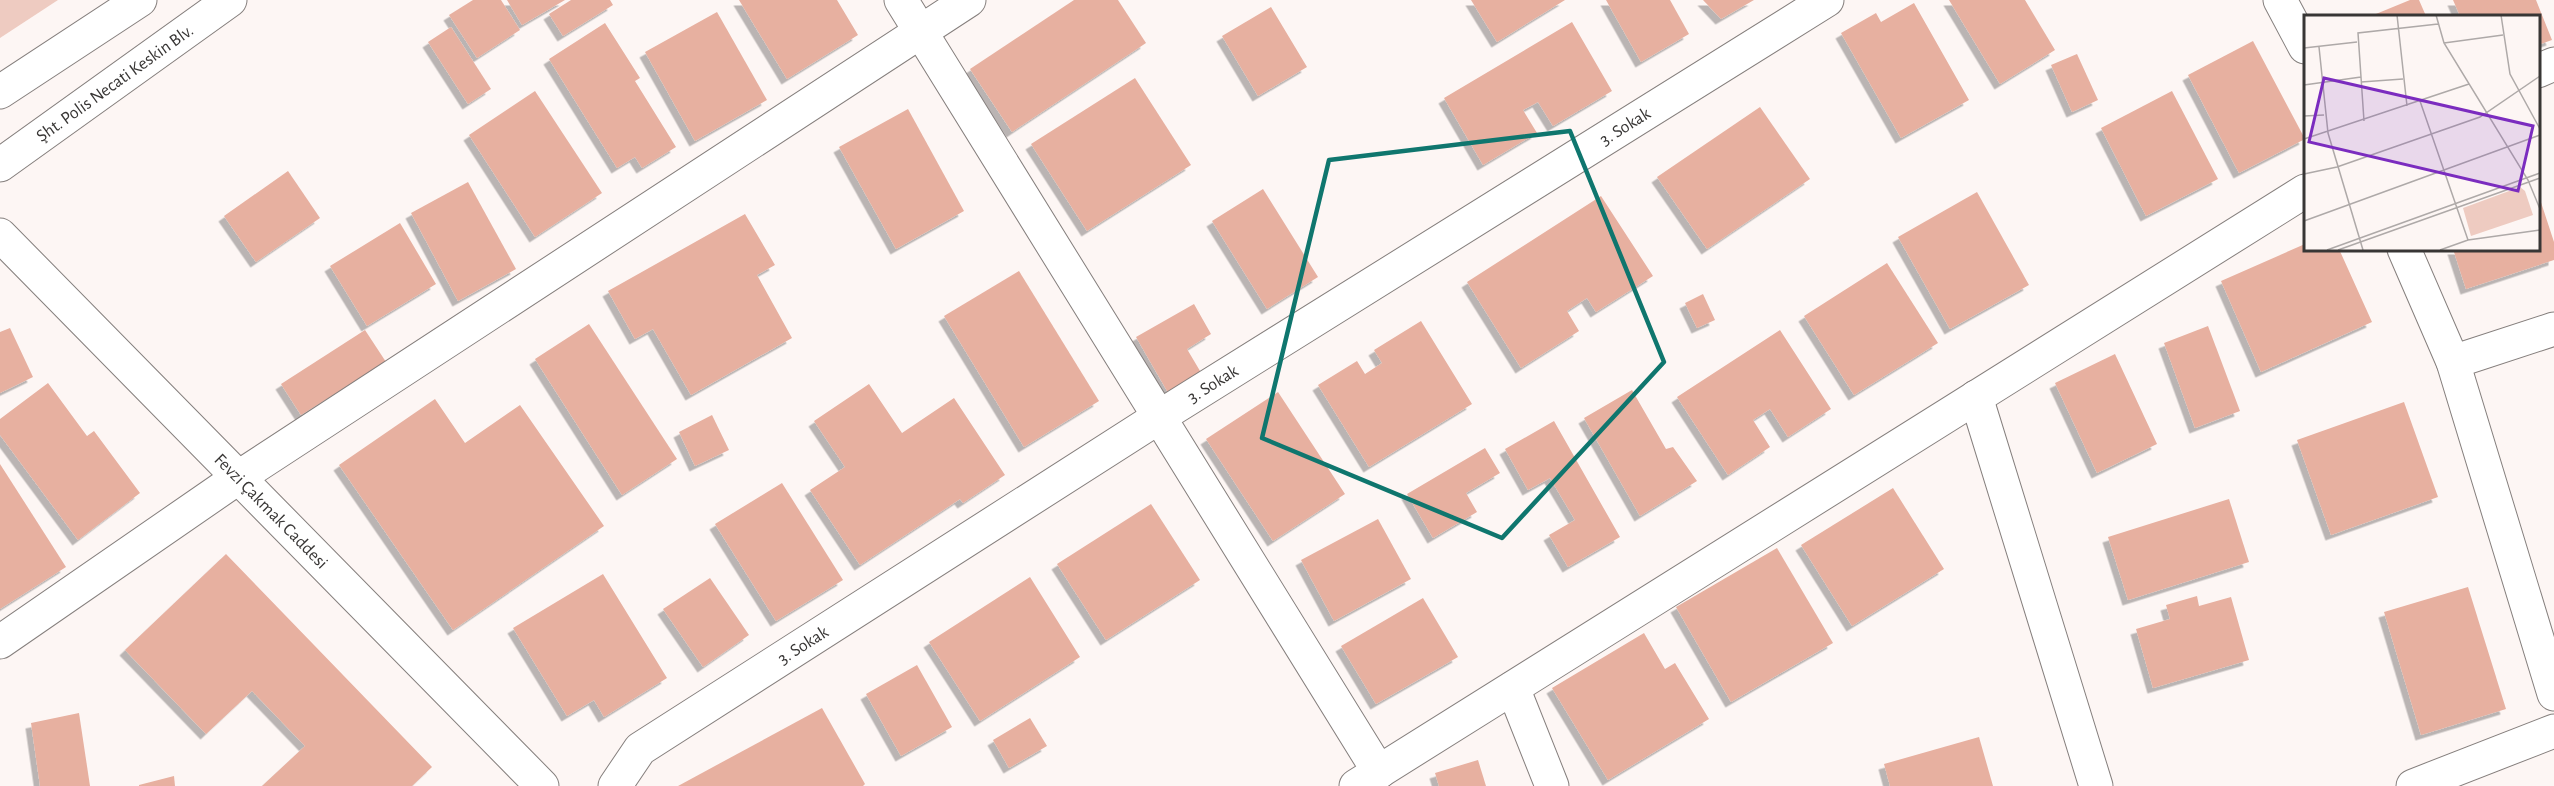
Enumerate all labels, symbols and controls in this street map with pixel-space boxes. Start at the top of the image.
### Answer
inset map [2304,15,2539,250]
street label: Şht. Polis Necati Keskin Blv. [33,21,197,146]
street label: 3. Sokak [1597,104,1655,149]
street label: 3. Sokak [1185,362,1242,407]
street label: Fevzi Çakmak Caddesi [210,451,331,573]
street label: 3. Sokak [775,623,832,668]

